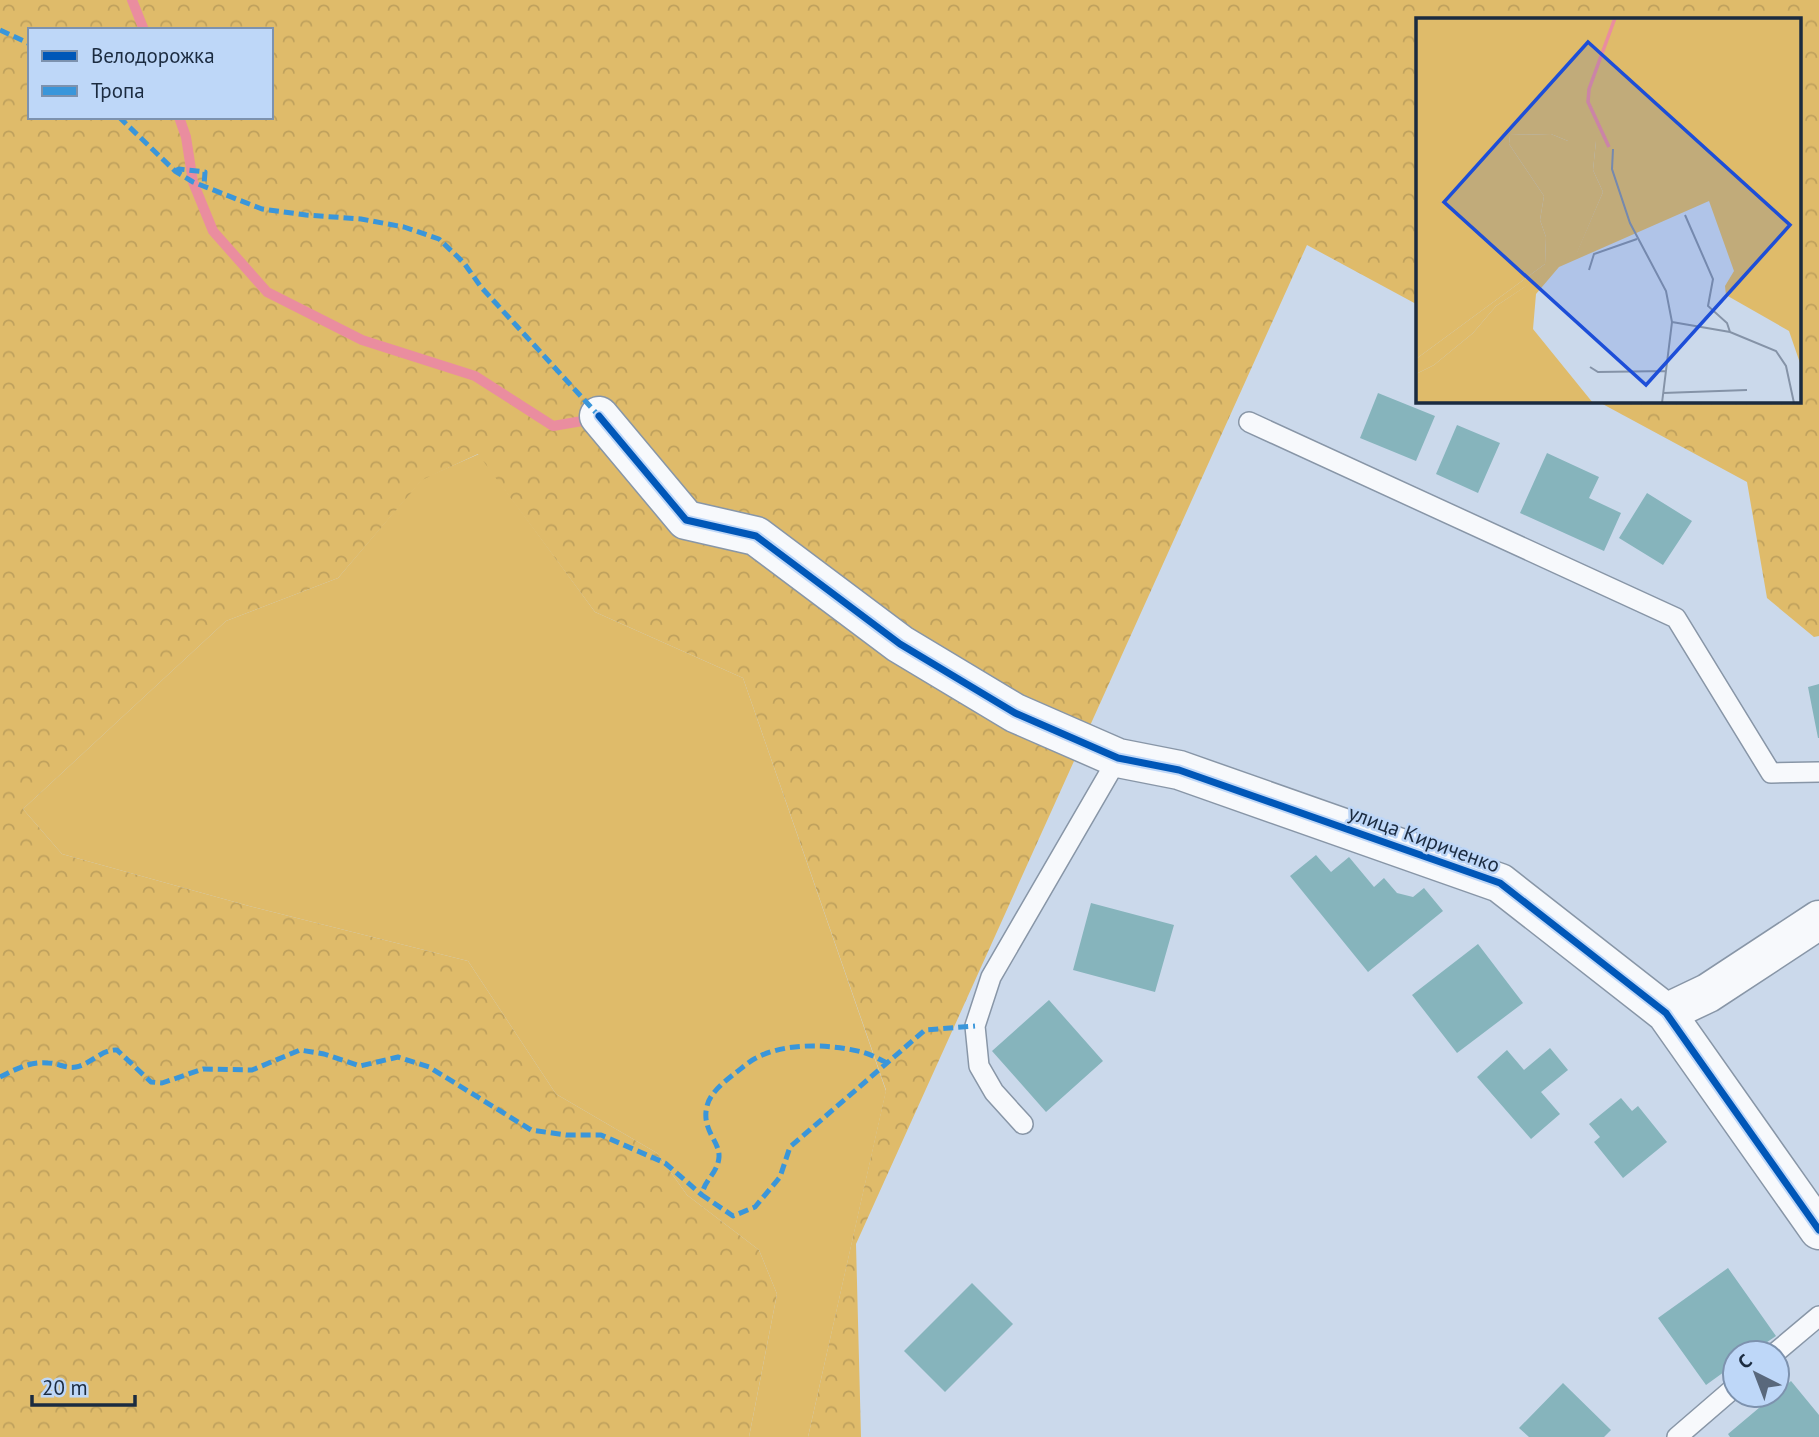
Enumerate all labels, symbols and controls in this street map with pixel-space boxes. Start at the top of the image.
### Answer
inset map [1416,18,1801,402]
legend [28,28,273,119]
text: Велодорожка [91,42,215,69]
text: Тропа [91,77,145,104]
street label: улица Кириченко [1345,799,1504,878]
north arrow [1721,1339,1791,1409]
text: С [1733,1349,1757,1374]
scale bar [32,1364,135,1408]
text: 20 m [42,1374,88,1401]

